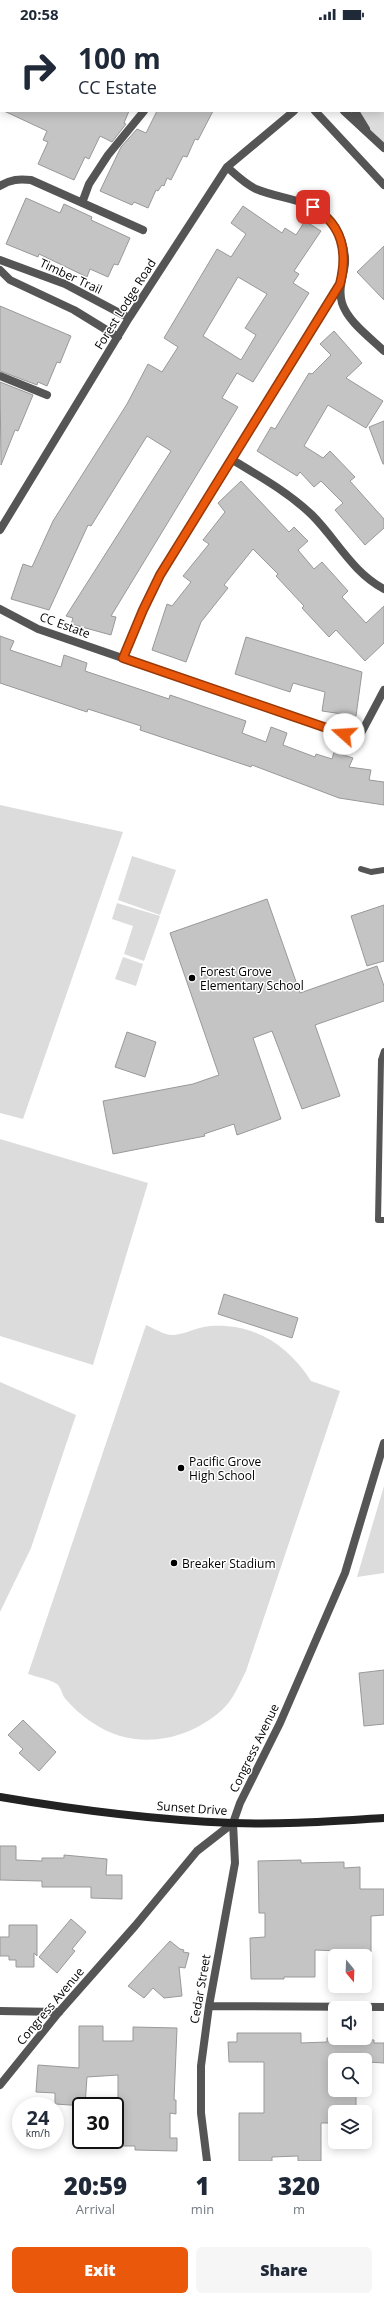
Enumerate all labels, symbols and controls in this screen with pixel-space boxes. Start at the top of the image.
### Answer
text: 20:58 [20,4,59,24]
text: 100 m [78,39,161,77]
icon: right [12,44,64,96]
text: CC Estate [78,75,157,99]
pin [296,190,330,224]
icon: arrive [302,196,324,218]
street label: Timber Trail [37,254,105,298]
street label: Forest Lodge Road [90,255,160,353]
street label: CC Estate [37,608,93,642]
position arrow [323,713,365,755]
place label: Forest Grove Elementary School [200,963,304,994]
marker: Forest Grove Elementary School [187,973,197,983]
place label: Pacific Grove High School [189,1453,261,1484]
marker: Pacific Grove High School [176,1463,186,1473]
place label: Breaker Stadium [182,1555,276,1572]
marker: Breaker Stadium [169,1558,179,1568]
street label: Congress Avenue [225,1701,283,1795]
street label: Sunset Drive [156,1797,228,1819]
north arrow [328,1949,372,1993]
map controls [328,1949,372,2149]
street label: Cedar Street [186,1953,214,2025]
street label: Congress Avenue [12,1963,88,2048]
button: sound [328,2001,372,2045]
button: search [328,2053,372,2097]
speed limit sign: 30 [72,2097,124,2149]
text: 24 [27,2104,49,2131]
button: layers [328,2105,372,2149]
text: km/h [26,2126,50,2140]
text: 20:59 [64,2169,127,2202]
text: 1 [195,2169,210,2202]
text: 320 [278,2169,320,2202]
text: Arrival [76,2200,115,2218]
text: min [191,2200,214,2218]
text: m [293,2200,305,2218]
button: Exit [12,2247,188,2293]
button: Share [196,2247,372,2293]

